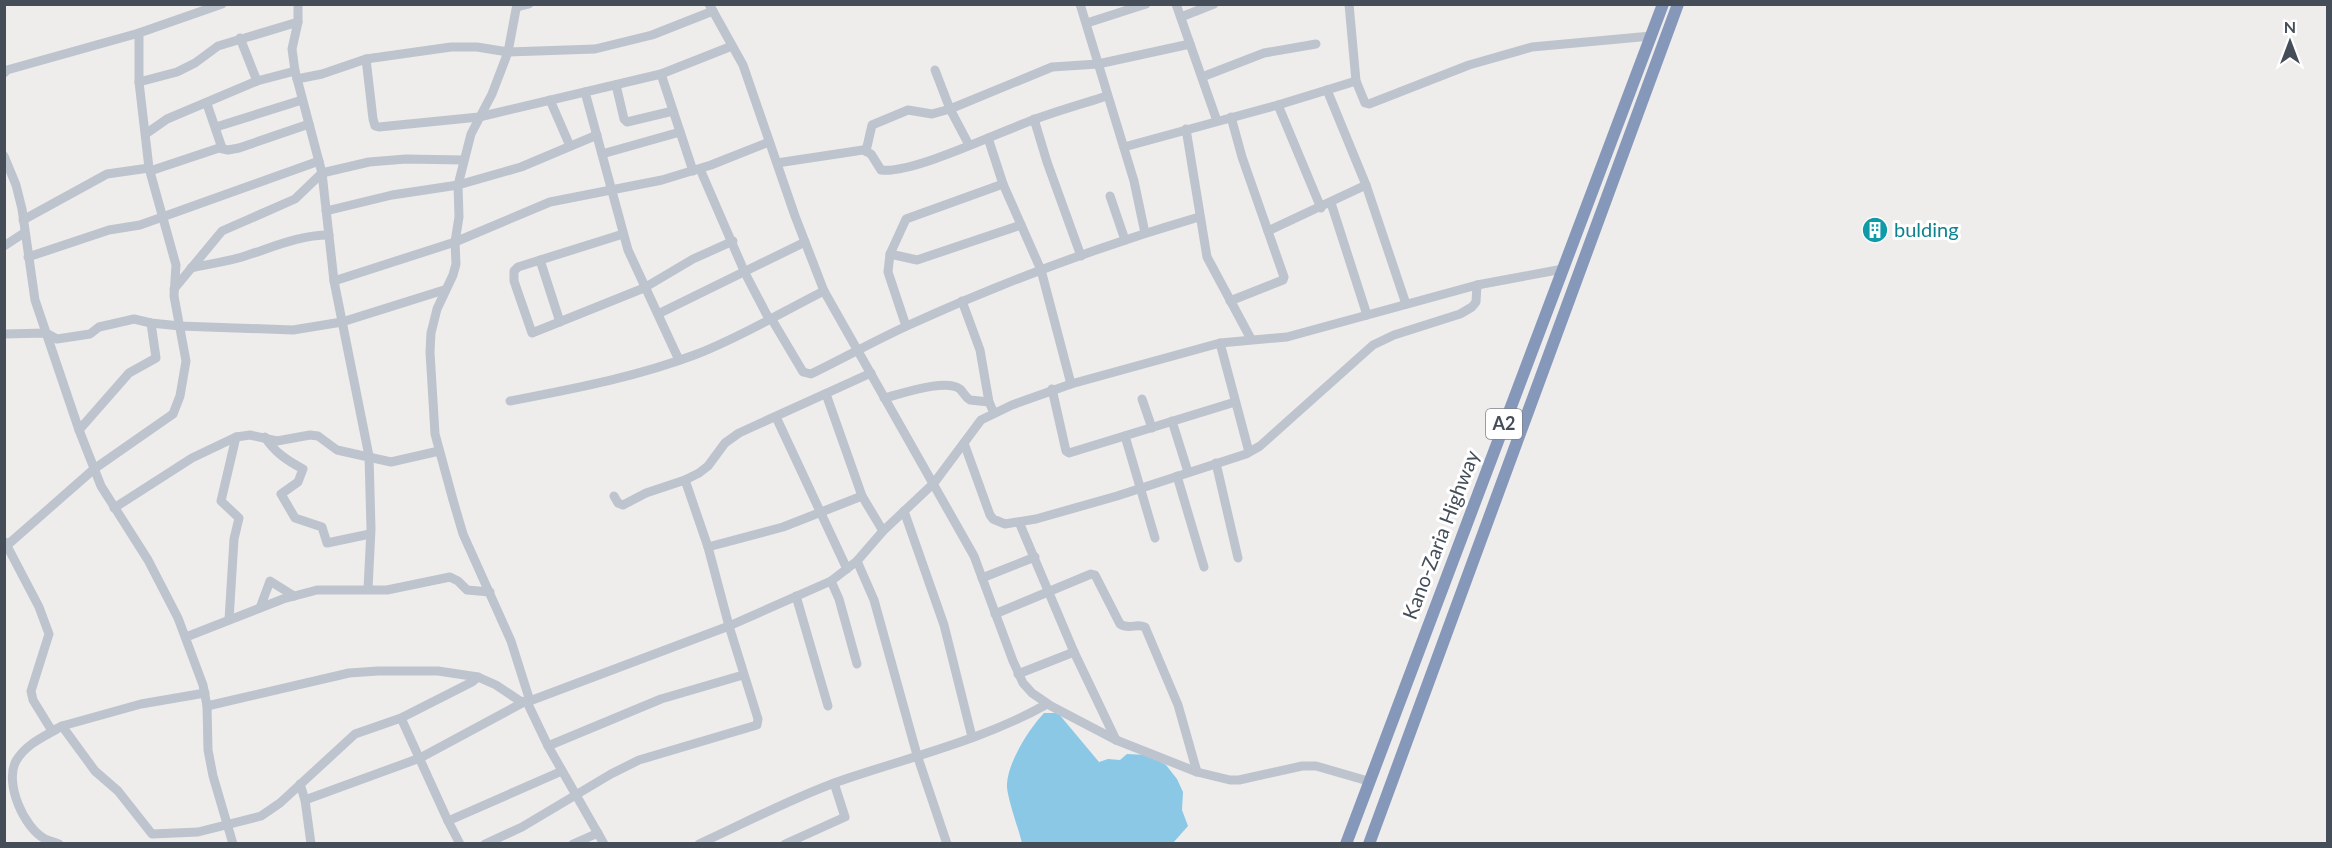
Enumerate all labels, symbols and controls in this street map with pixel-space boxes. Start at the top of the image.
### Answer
north arrow [2260,12,2320,72]
text: N [2284,17,2296,36]
building icon: bulding [1860,215,1890,245]
place label: bulding [1894,217,1959,241]
road number: A2 [1486,409,1522,439]
street label: Kano-Zaria Highway [1397,446,1484,623]

